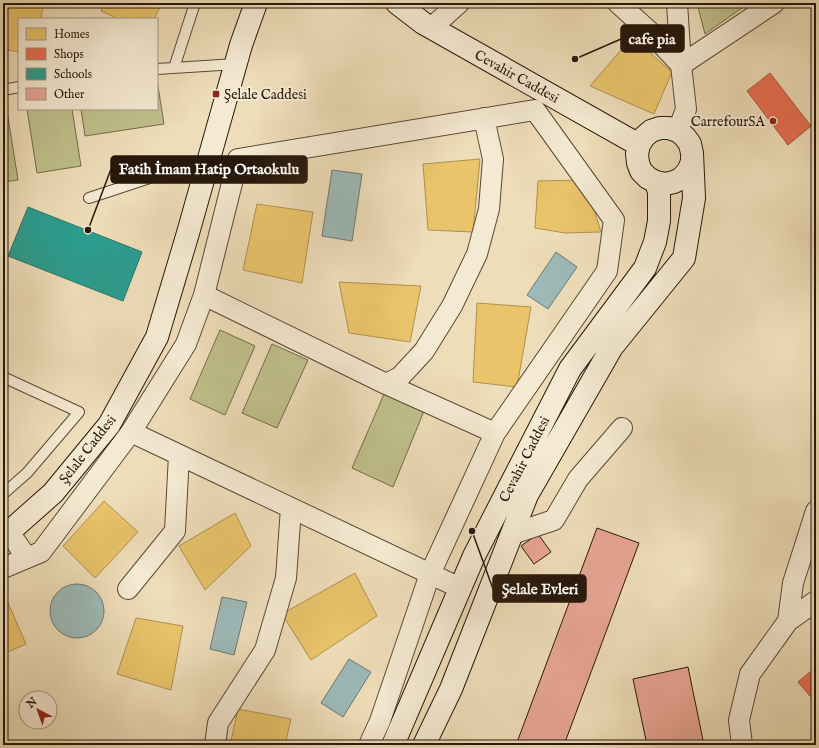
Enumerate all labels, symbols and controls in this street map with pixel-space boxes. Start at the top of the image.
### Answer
legend [18,18,158,110]
callout: cafe pia [621,25,684,52]
text: Homes [54,27,90,42]
text: cafe pia [628,30,676,49]
street label: Cevahir Caddesi [471,46,562,108]
text: Shops [54,47,84,63]
text: Schools [54,67,92,82]
place label: Şelale Caddesi [224,86,307,104]
text: Other [54,87,85,102]
marker: Şelale Caddesi [211,89,221,99]
place label: CarrefourSA [691,113,766,131]
marker: CarrefourSA [768,116,778,126]
callout: Fatih İmam Hatip Ortaokulu [111,156,307,183]
text: Fatih İmam Hatip Ortaokulu [119,160,300,179]
street label: Şelale Caddesi [55,411,121,488]
street label: Cevahir Caddesi [496,413,554,505]
callout: Şelale Evleri [493,575,586,602]
text: Şelale Evleri [502,580,578,599]
north arrow [18,690,58,730]
text: N [23,694,41,712]

